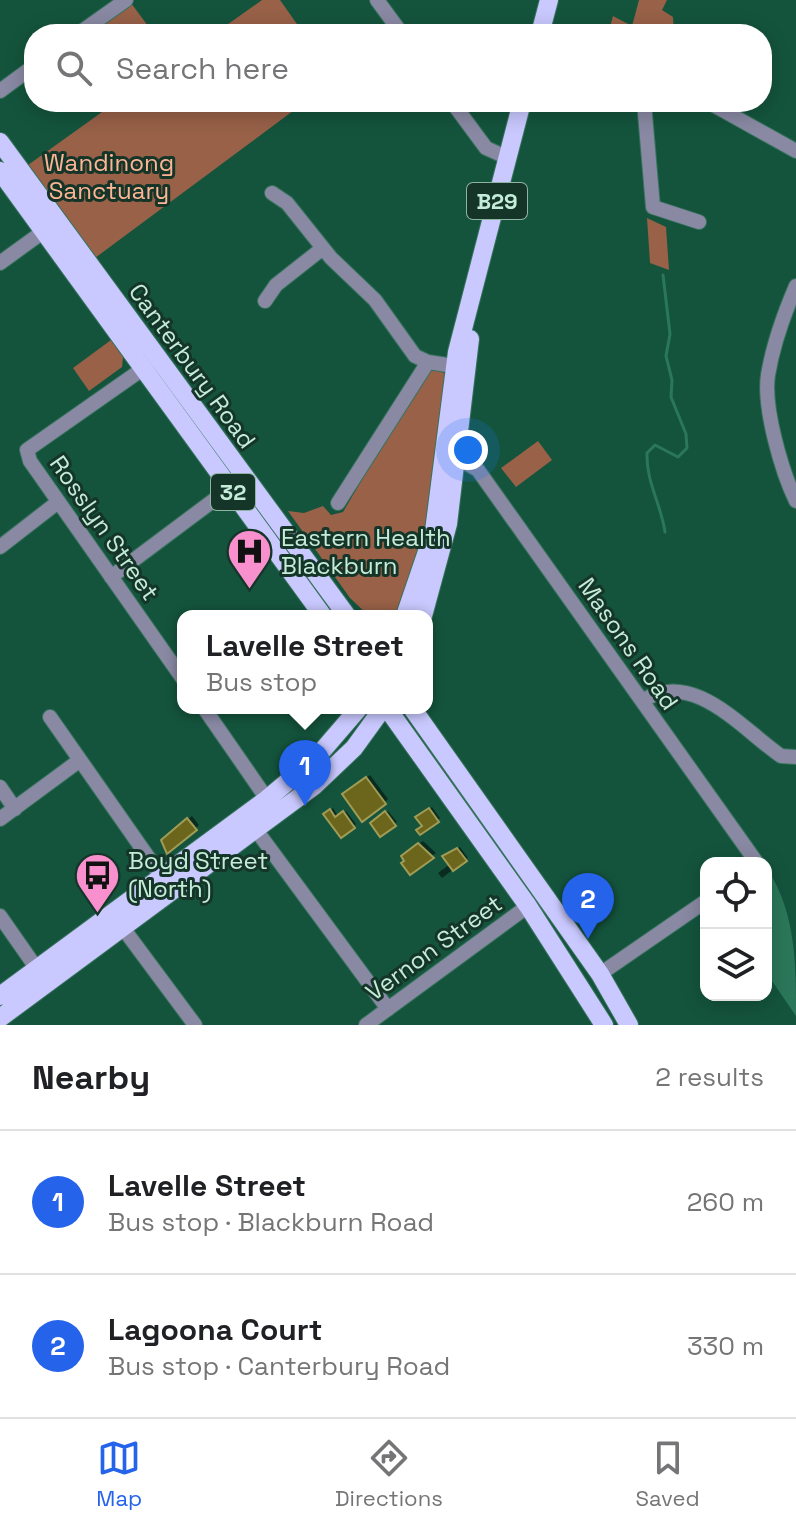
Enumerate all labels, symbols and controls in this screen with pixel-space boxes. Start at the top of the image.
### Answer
search box [24,24,772,112]
icon: search [52,46,96,90]
text: Search here [116,49,289,88]
park label: Wandinong Sanctuary [44,147,174,206]
road number: B29 [467,183,527,219]
street label: Canterbury Road [122,277,263,454]
your location [448,430,488,470]
street label: Rosslyn Street [43,449,166,606]
road number: 32 [211,474,255,510]
place label: Eastern Health Blackburn [281,522,451,581]
hospital icon: Eastern Health Blackburn [226,528,274,591]
street label: Masons Road [571,572,685,716]
popup [177,610,433,714]
text: Lavelle Street [206,626,404,665]
text: Bus stop [206,665,317,699]
pin: 1 [279,740,331,806]
place label: Boyd Street (North) [128,845,268,904]
bus stop icon: Boyd Street (North) [73,851,121,914]
map controls [700,857,772,1001]
button: locate [700,857,772,929]
pin: 2 [562,873,614,939]
street label: Vernon Street [359,888,508,1007]
button: layers [700,929,772,1001]
text: Nearby [32,1056,150,1099]
text: 2 results [655,1060,764,1094]
text: Lavelle Street [108,1166,306,1205]
text: 1 [52,1185,64,1219]
text: 260 m [687,1185,764,1219]
text: Bus stop · Blackburn Road [108,1205,434,1239]
text: Lagoona Court [108,1310,322,1349]
text: 2 [50,1329,66,1363]
text: 330 m [687,1329,764,1363]
text: Bus stop · Canterbury Road [108,1349,450,1383]
tab: Map [96,1436,142,1512]
tab: Directions [335,1436,443,1512]
tab: Saved [635,1436,700,1512]

